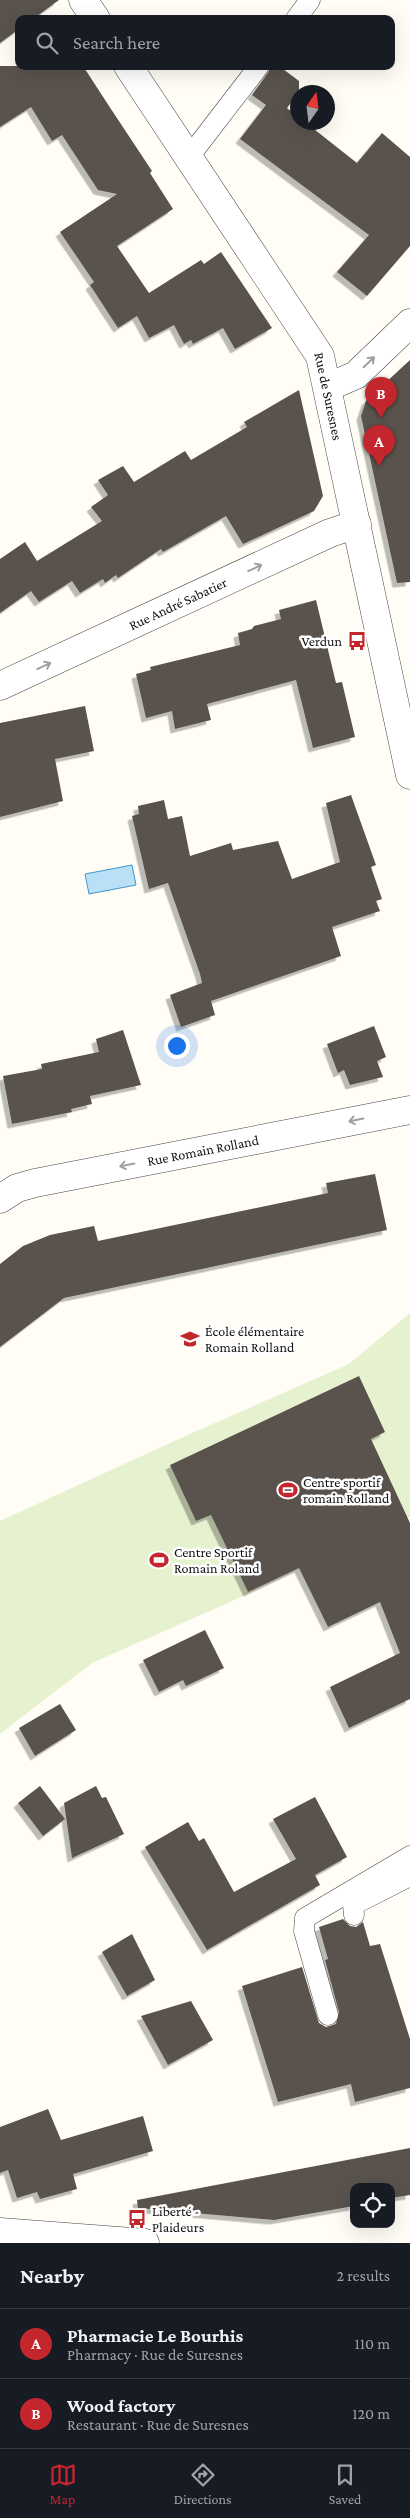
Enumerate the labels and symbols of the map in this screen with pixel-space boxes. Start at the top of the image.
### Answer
north arrow [290,85,335,130]
street label: Rue de Suresnes [311,351,346,442]
one-way arrow [363,356,375,368]
pin: B [365,377,397,418]
pin: A [363,425,395,466]
one-way arrow [247,562,262,572]
street label: Rue André Sabatier [126,574,229,633]
bus stop icon: Verdun [346,630,368,652]
place label: Verdun [301,633,342,649]
one-way arrow [36,661,51,670]
your location [164,1033,190,1059]
one-way arrow [348,1116,364,1126]
street label: Rue Romain Rolland [146,1132,261,1169]
one-way arrow [120,1161,136,1170]
place label: École élémentaire Romain Rolland [205,1323,304,1355]
school or university icon: École élémentaire Romain Rolland [179,1328,201,1350]
place label: Centre sportif romain Rolland [303,1474,390,1506]
sports icon: Centre sportif romain Rolland [277,1479,299,1501]
place label: Centre Sportif Romain Roland [174,1544,260,1576]
sports icon: Centre Sportif Romain Roland [148,1549,170,1571]
place label: Liberté - Plaideurs [152,2203,204,2235]
bus stop icon: Liberté - Plaideurs [126,2208,148,2230]

